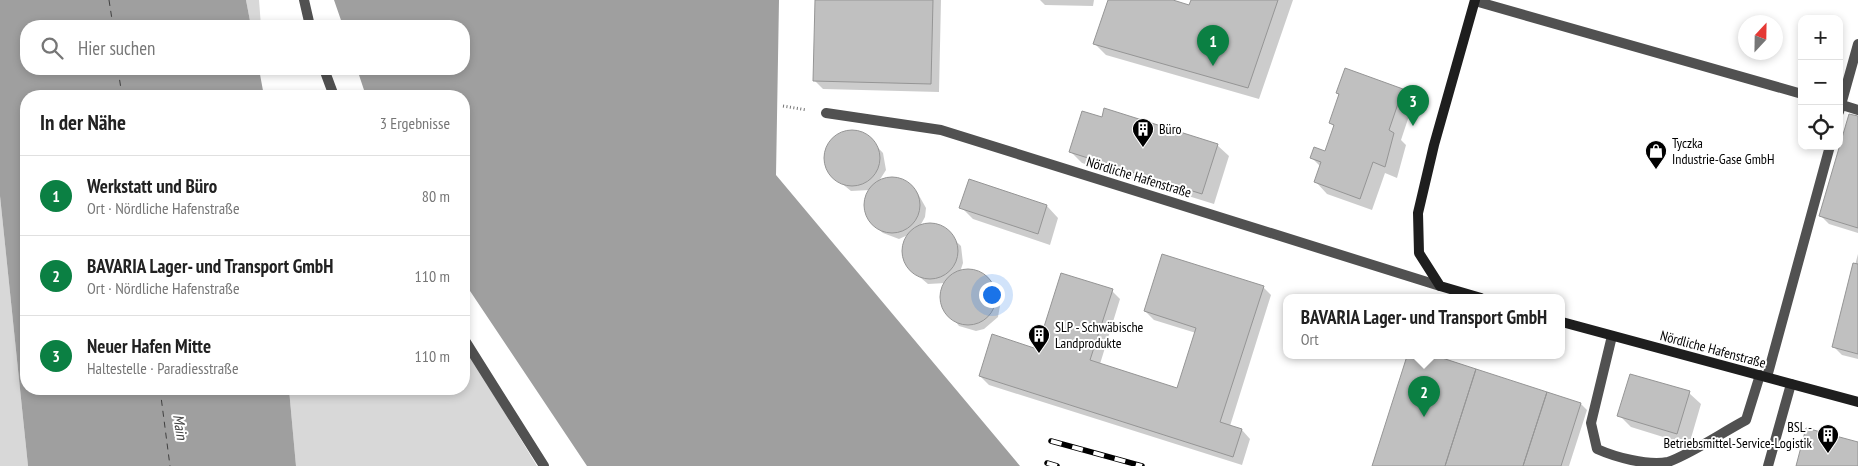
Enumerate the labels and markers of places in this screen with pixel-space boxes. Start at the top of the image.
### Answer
pin: 1 [1197,25,1229,66]
pin: 3 [1397,85,1429,126]
building icon: Büro [1131,117,1155,148]
place label: Büro [1159,120,1182,138]
place label: Tyczka Industrie-Gase GmbH [1672,134,1774,168]
shop icon: Tyczka Industrie-Gase GmbH [1644,139,1668,170]
place label: SLP - Schwäbische Landprodukte [1055,318,1144,352]
building icon: SLP - Schwäbische Landprodukte [1027,323,1051,354]
pin: 2 [1408,376,1440,417]
place label: BSL - Betriebsmittel-Service-Logistik [1663,418,1813,452]
building icon: BSL - Betriebsmittel-Service-Logistik [1816,423,1840,454]

